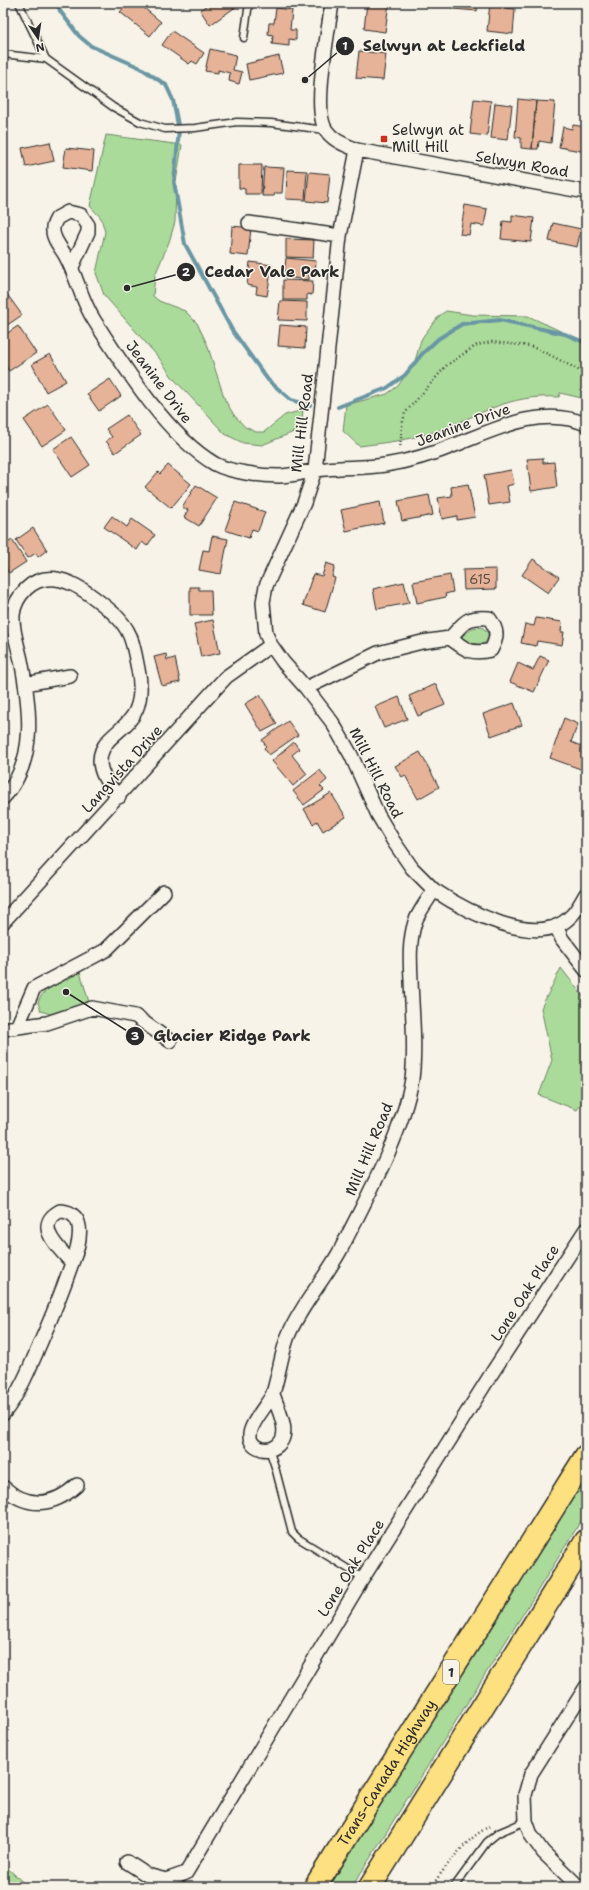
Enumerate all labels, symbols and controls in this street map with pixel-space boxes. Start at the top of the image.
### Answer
north arrow [18,18,58,58]
callout: Selwyn at Leckfield [335,32,533,60]
text: Selwyn at Leckfield [363,35,525,56]
text: 1 [342,38,348,54]
text: N [34,39,46,56]
place label: Selwyn at Mill Hill [392,120,464,157]
marker: Selwyn at Mill Hill [379,134,389,144]
street label: Selwyn Road [474,146,571,182]
callout: Cedar Vale Park [176,258,347,286]
text: Cedar Vale Park [204,261,340,282]
text: 2 [182,264,191,280]
street label: Jeanine Drive [121,336,197,428]
street label: Mill Hill Road [286,372,318,474]
street label: Jeanine Drive [413,399,513,451]
house number: 615 [469,571,491,588]
street label: Langvista Drive [77,721,167,817]
street label: Mill Hill Road [345,724,408,822]
callout: Glacier Ridge Park [125,1022,319,1050]
text: Glacier Ridge Park [153,1025,311,1046]
text: 3 [131,1028,139,1044]
street label: Mill Hill Road [340,1099,398,1199]
street label: Lone Oak Place [486,1241,564,1345]
street label: Lone Oak Place [313,1515,389,1621]
road number: 1 [443,1660,459,1684]
street label: Trans-Canada Highway [333,1695,441,1850]

